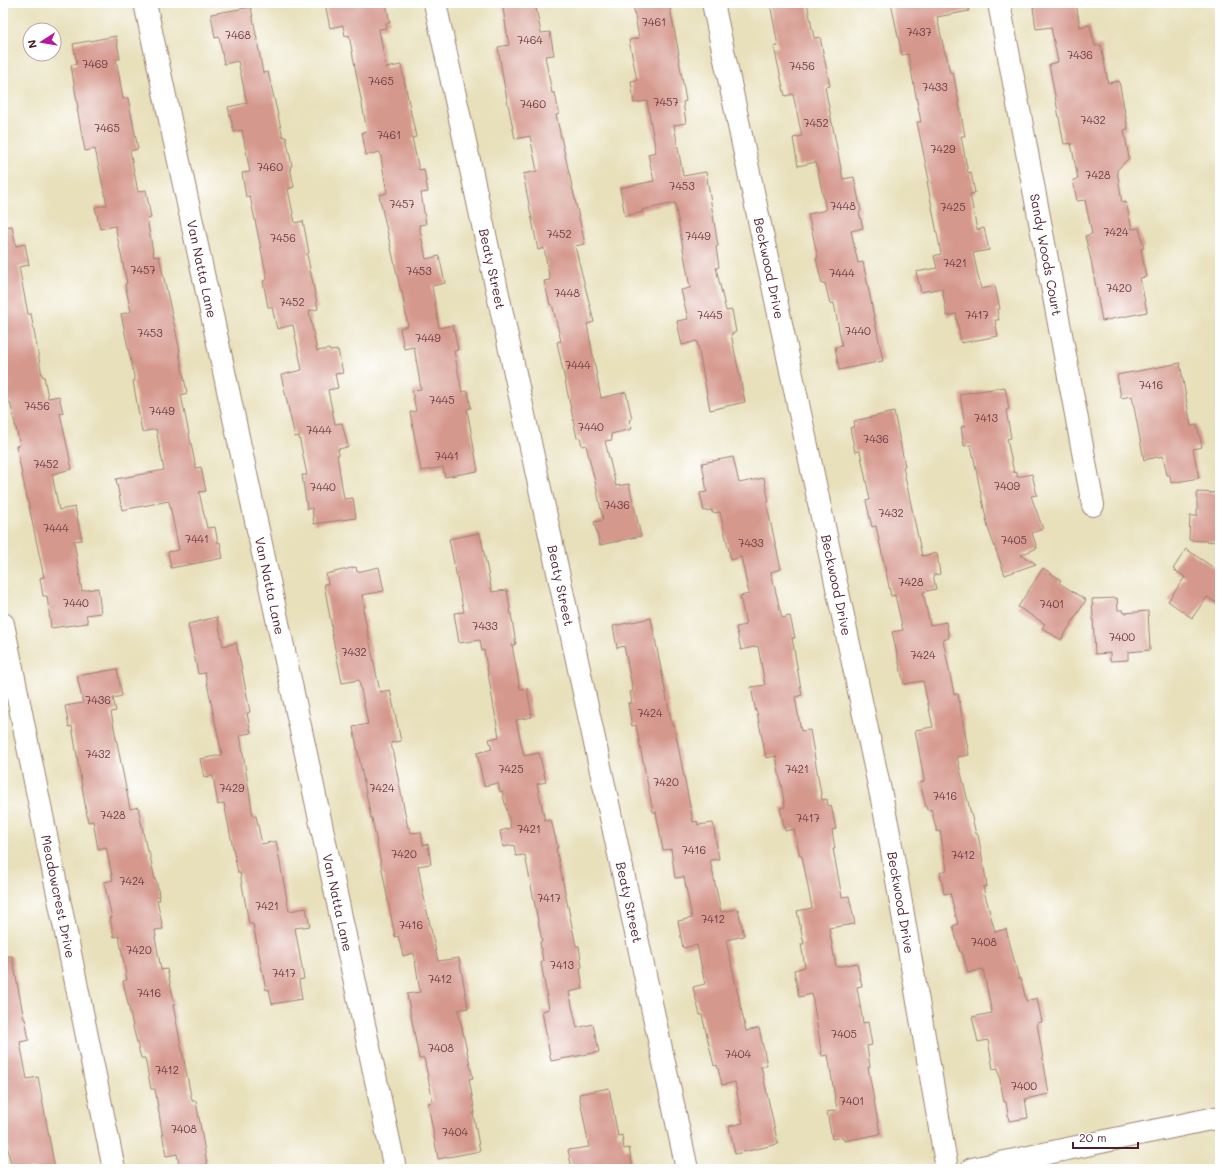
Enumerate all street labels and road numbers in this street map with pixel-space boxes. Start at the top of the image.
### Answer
street label: Sandy Woods Court [1027,192,1066,317]
street label: Beckwood Drive [751,216,789,320]
street label: Van Natta Lane [184,218,221,319]
street label: Beaty Street [476,227,510,311]
street label: Beckwood Drive [818,533,856,637]
street label: Van Natta Lane [252,535,289,636]
street label: Beaty Street [544,543,578,628]
street label: Meadowcrest Drive [38,833,80,959]
street label: Beckwood Drive [884,850,919,955]
street label: Van Natta Lane [320,852,357,953]
street label: Beaty Street [613,860,647,944]

